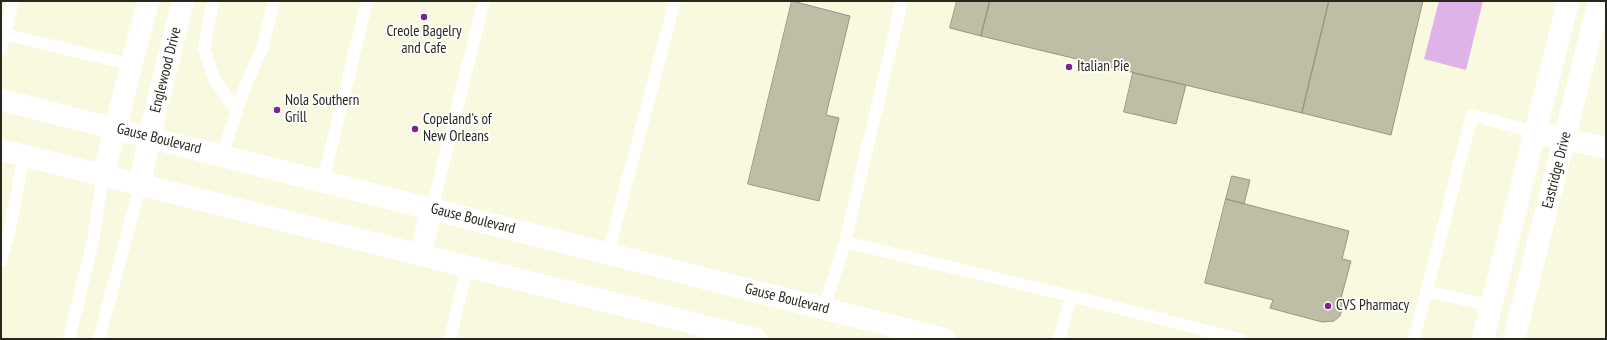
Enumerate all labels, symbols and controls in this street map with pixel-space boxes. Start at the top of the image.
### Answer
marker: Creole Bagelry and Cafe [419,12,429,22]
place label: Creole Bagelry and Cafe [386,23,462,58]
street label: Englewood Drive [147,25,185,115]
place label: Italian Pie [1077,58,1129,76]
marker: Italian Pie [1064,62,1074,72]
place label: Nola Southern Grill [285,92,359,127]
marker: Nola Southern Grill [272,105,282,115]
place label: Copeland's of New Orleans [423,111,492,146]
street label: Gause Boulevard [115,120,203,158]
marker: Copeland's of New Orleans [410,124,420,134]
street label: Eastridge Drive [1539,130,1575,210]
street label: Gause Boulevard [429,200,517,238]
street label: Gause Boulevard [743,280,831,318]
place label: CVS Pharmacy [1336,297,1409,315]
marker: CVS Pharmacy [1323,301,1333,311]

